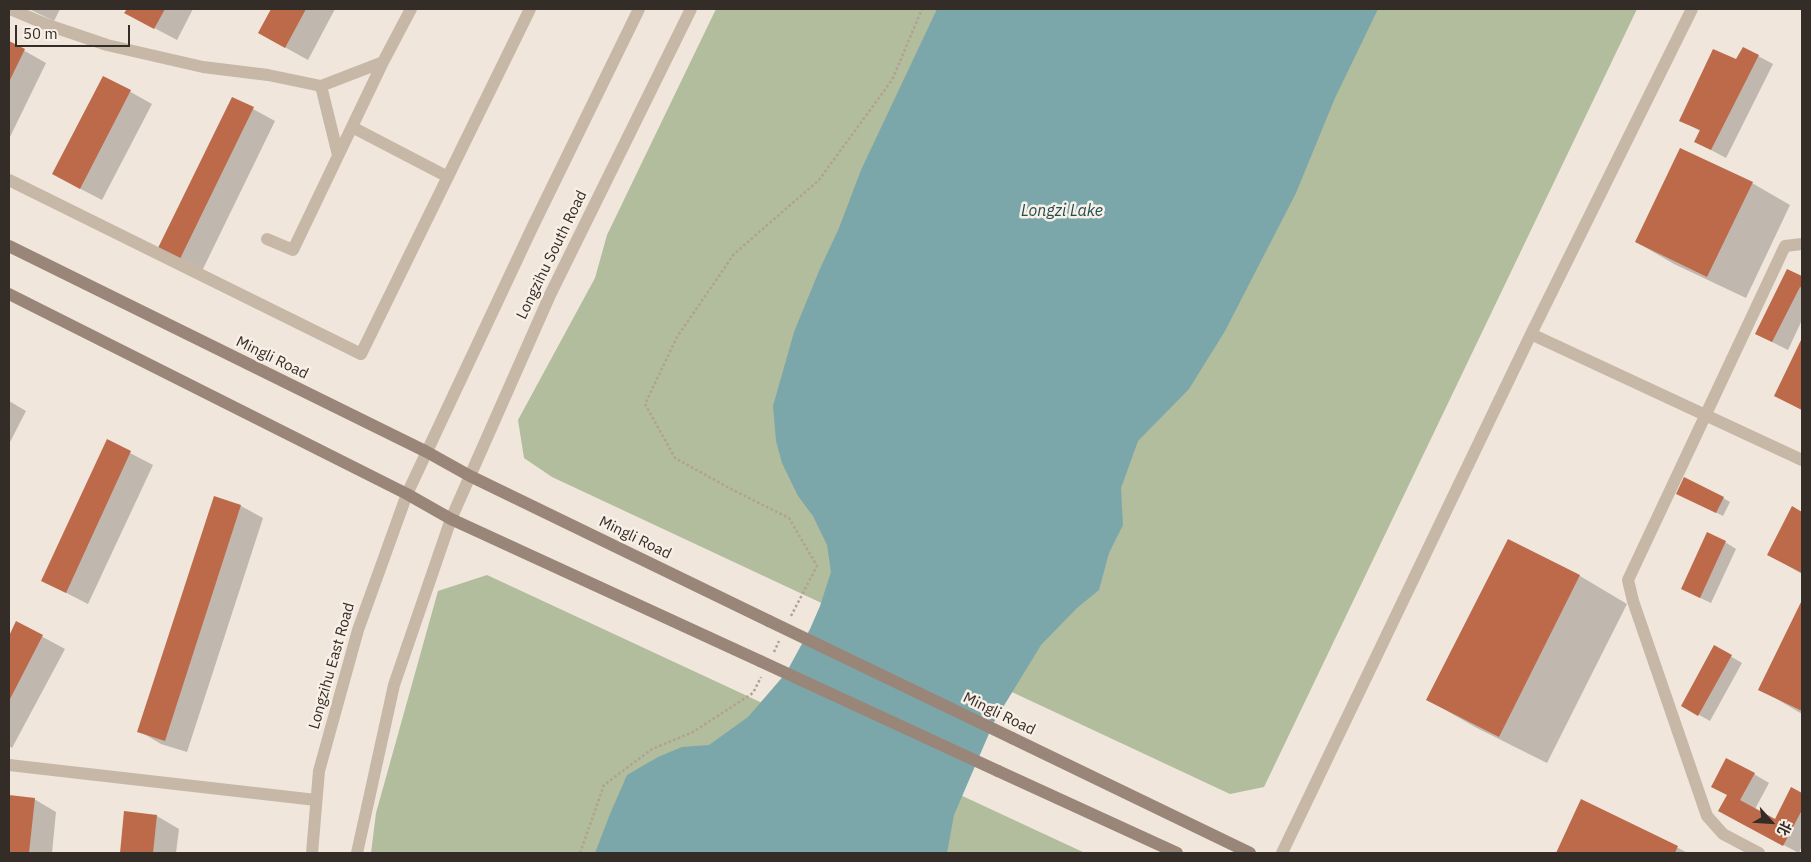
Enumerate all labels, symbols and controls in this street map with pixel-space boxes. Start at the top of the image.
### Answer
scale bar [18,15,132,47]
text: 50 m [23,24,58,43]
street label: Longzihu South Road [513,188,591,322]
water label: Longzi Lake [1021,201,1103,221]
street label: Mingli Road [233,333,311,383]
street label: Mingli Road [596,513,674,563]
street label: Longzihu East Road [305,601,359,731]
street label: Mingli Road [960,689,1038,739]
north arrow [1746,797,1796,847]
text: 北 [1773,818,1796,839]

